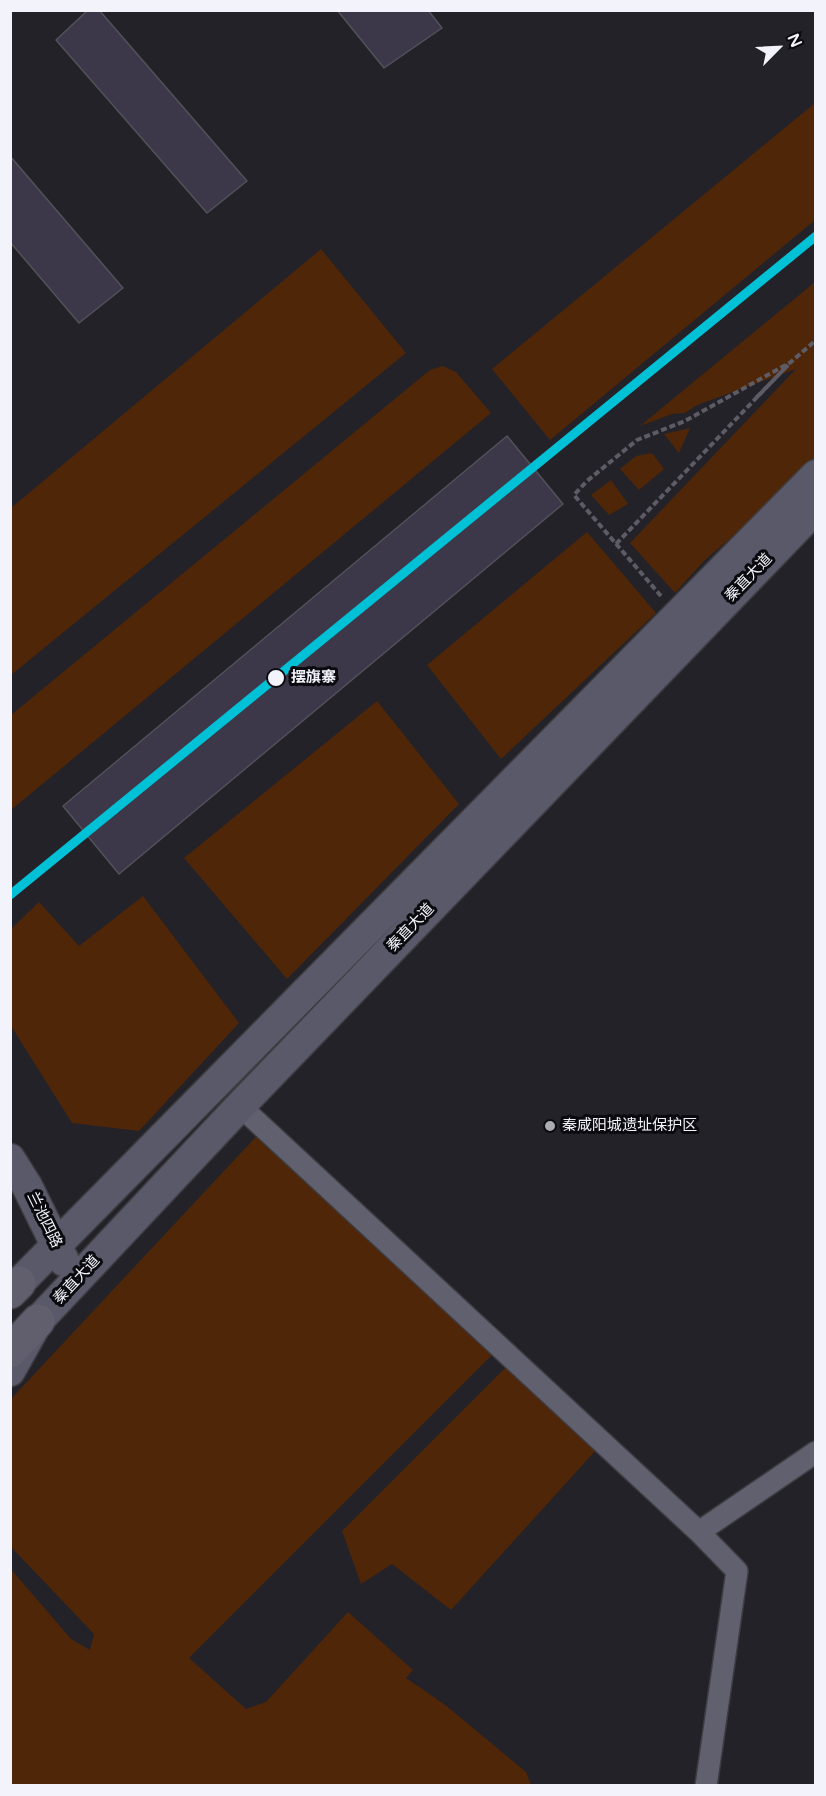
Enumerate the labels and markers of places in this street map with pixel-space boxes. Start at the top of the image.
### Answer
marker: 摆旗寨 [266,668,286,688]
place label: 摆旗寨 [291,669,336,687]
place label: 秦咸阳城遗址保护区 [562,1117,697,1135]
marker: 秦咸阳城遗址保护区 [543,1119,557,1133]

